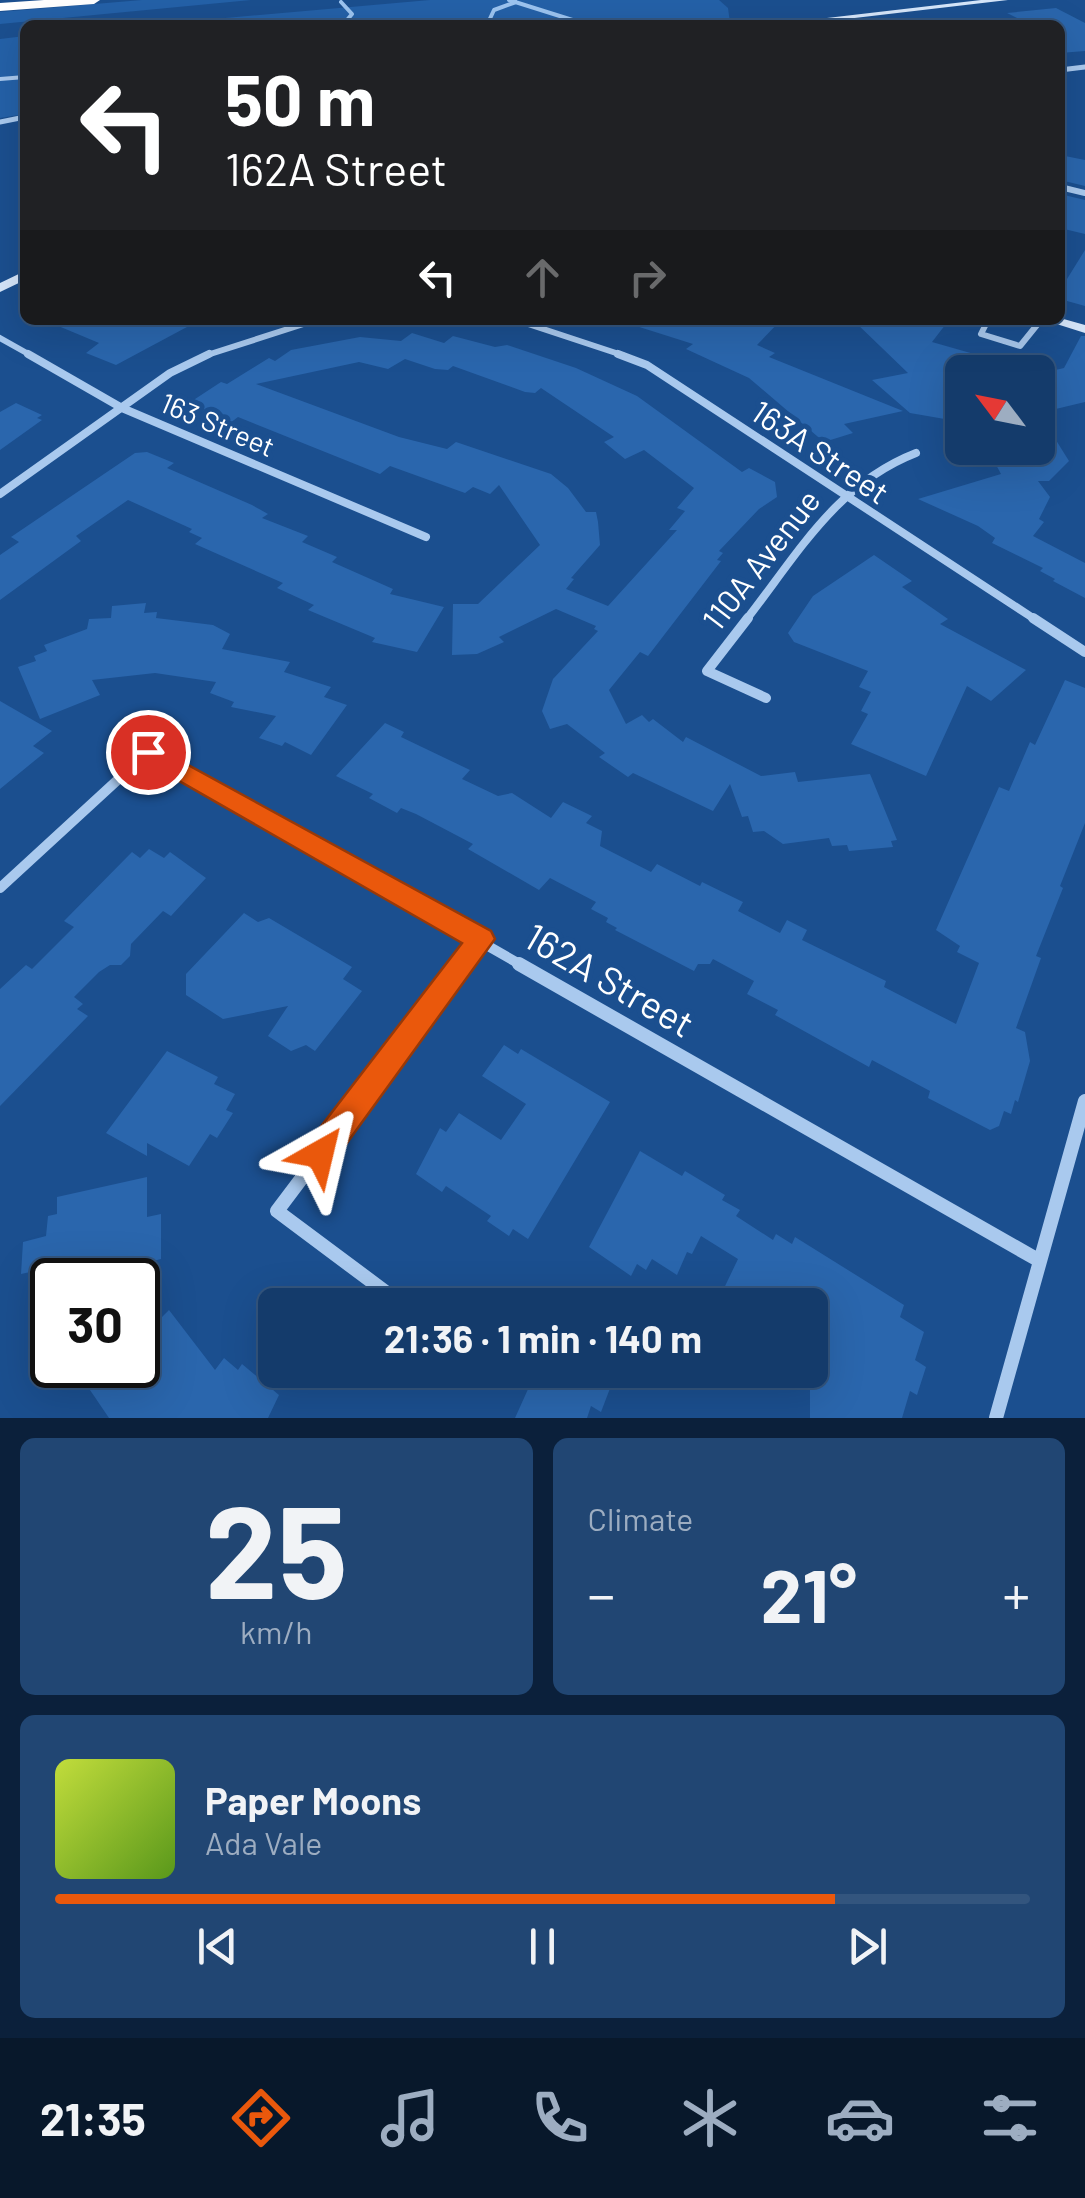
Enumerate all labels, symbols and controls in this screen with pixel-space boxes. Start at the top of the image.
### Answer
text: 50 m [225,56,375,140]
icon: left [60,60,190,190]
text: 162A Street [225,141,447,195]
icon: left [410,250,465,305]
icon: ahead [515,250,570,305]
icon: right [620,250,675,305]
north arrow [945,355,1055,465]
map controls [945,355,1055,465]
street label: 163 Street [156,385,280,463]
street label: 163A Street [745,391,897,511]
street label: 110A Avenue [693,481,827,637]
pin [106,710,191,795]
icon: arrive [121,725,176,780]
street label: 162A Street [517,912,703,1046]
position arrow [268,1102,372,1206]
speed limit sign: 30 [30,1258,160,1388]
text: 21:36 · 1 min · 140 m [384,1315,702,1361]
text: 25 [205,1469,348,1625]
text: Climate [588,1499,693,1537]
text: 21° [761,1548,857,1638]
text: − [588,1560,615,1626]
text: + [1002,1560,1030,1626]
text: km/h [240,1612,312,1650]
text: Paper Moons [205,1777,421,1823]
text: Ada Vale [205,1823,322,1861]
icon: previous [190,1919,245,1974]
icon: pause [515,1919,570,1974]
icon: next [840,1919,895,1974]
icon: directions [226,2083,296,2153]
icon: music [375,2083,445,2153]
icon: phone [525,2083,595,2153]
icon: climate [675,2083,745,2153]
icon: car [825,2083,895,2153]
icon: filters [975,2083,1045,2153]
text: 21:35 [40,2091,146,2145]

